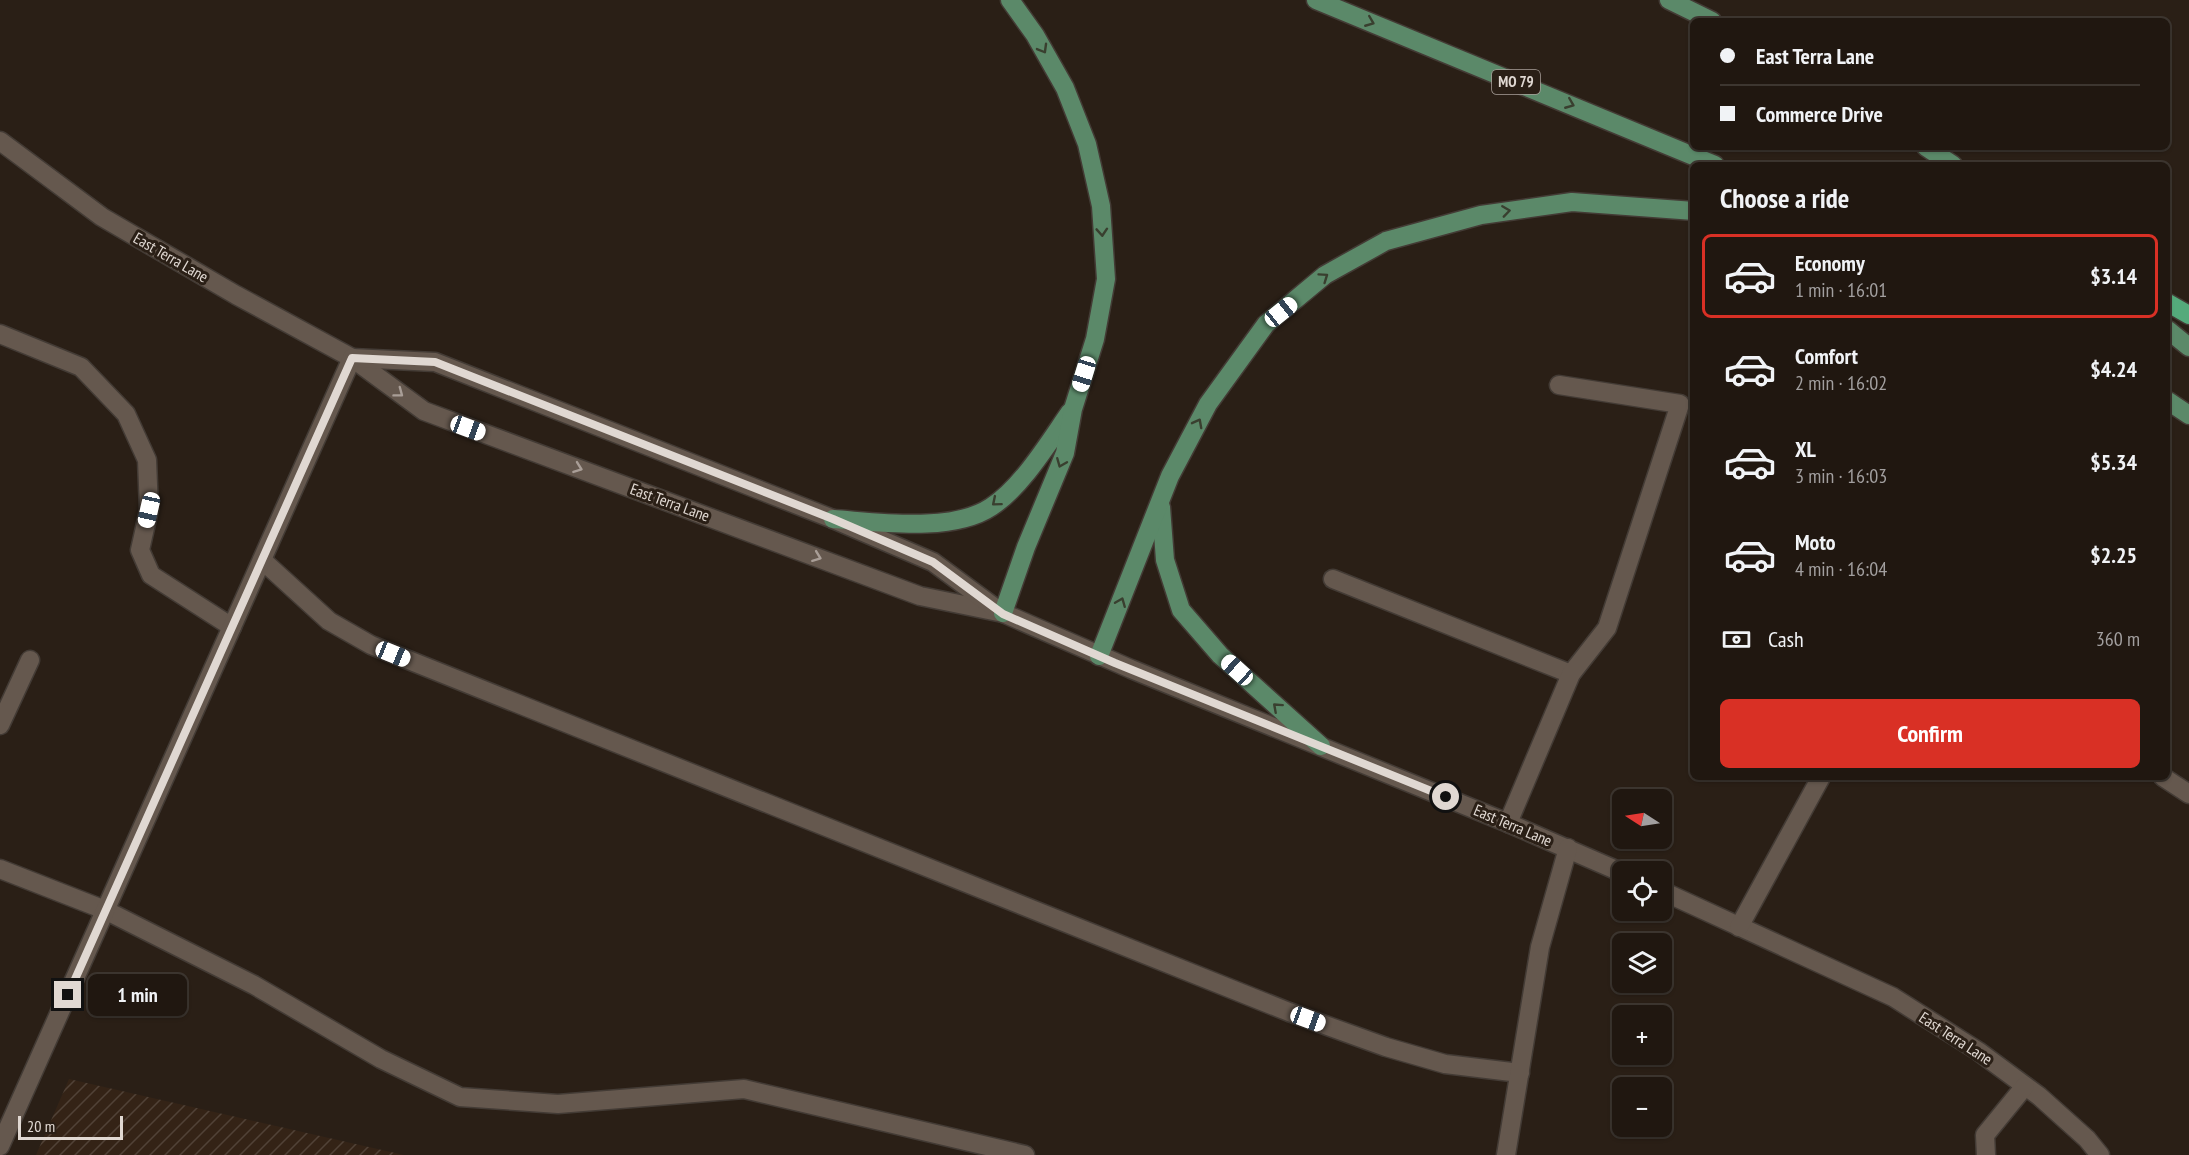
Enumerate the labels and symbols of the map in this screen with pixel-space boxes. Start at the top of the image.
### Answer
one-way arrow [1364,15,1375,27]
one-way arrow [1035,43,1047,53]
road number: MO 79 [1492,70,1540,94]
one-way arrow [1564,97,1575,109]
one-way arrow [1501,206,1511,218]
street label: East Terra Lane [130,228,212,286]
one-way arrow [1096,228,1109,237]
one-way arrow [1318,273,1329,284]
car [1261,294,1301,330]
car [1070,354,1098,394]
one-way arrow [392,386,403,397]
car [448,413,488,443]
one-way arrow [1191,419,1202,429]
one-way arrow [1056,457,1068,468]
one-way arrow [572,461,583,473]
street label: East Terra Lane [628,478,712,526]
car [136,490,162,530]
one-way arrow [993,495,1003,506]
one-way arrow [811,550,822,562]
one-way arrow [1114,597,1126,608]
car [373,639,413,669]
car [1218,651,1256,689]
one-way arrow [1273,703,1284,714]
route start [1432,783,1459,810]
north arrow [1612,789,1672,849]
street label: East Terra Lane [1471,800,1555,850]
callout: 1 min [89,974,188,1016]
route end [54,981,81,1008]
car [1288,1004,1328,1034]
street label: East Terra Lane [1916,1007,1996,1069]
scale bar [18,1113,123,1140]

